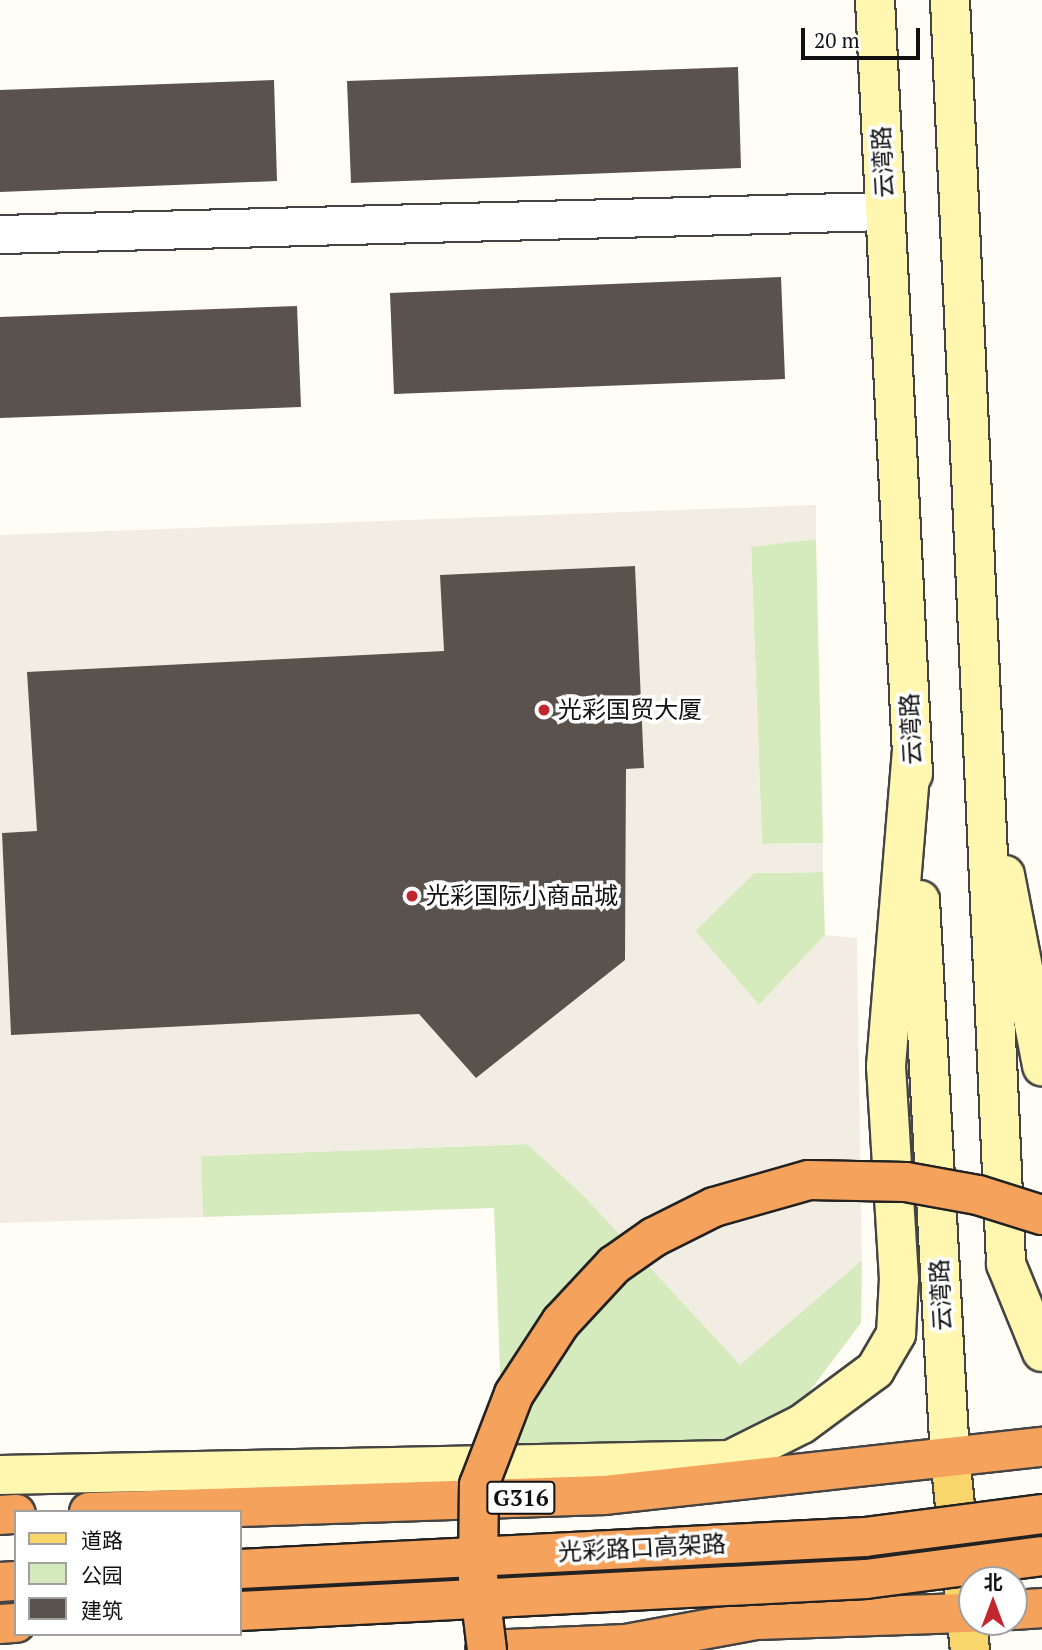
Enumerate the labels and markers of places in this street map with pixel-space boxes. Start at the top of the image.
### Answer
place label: 光彩国贸大厦 [558,696,702,724]
marker: 光彩国贸大厦 [536,702,552,718]
place label: 光彩国际小商品城 [426,882,618,910]
marker: 光彩国际小商品城 [404,888,420,904]

